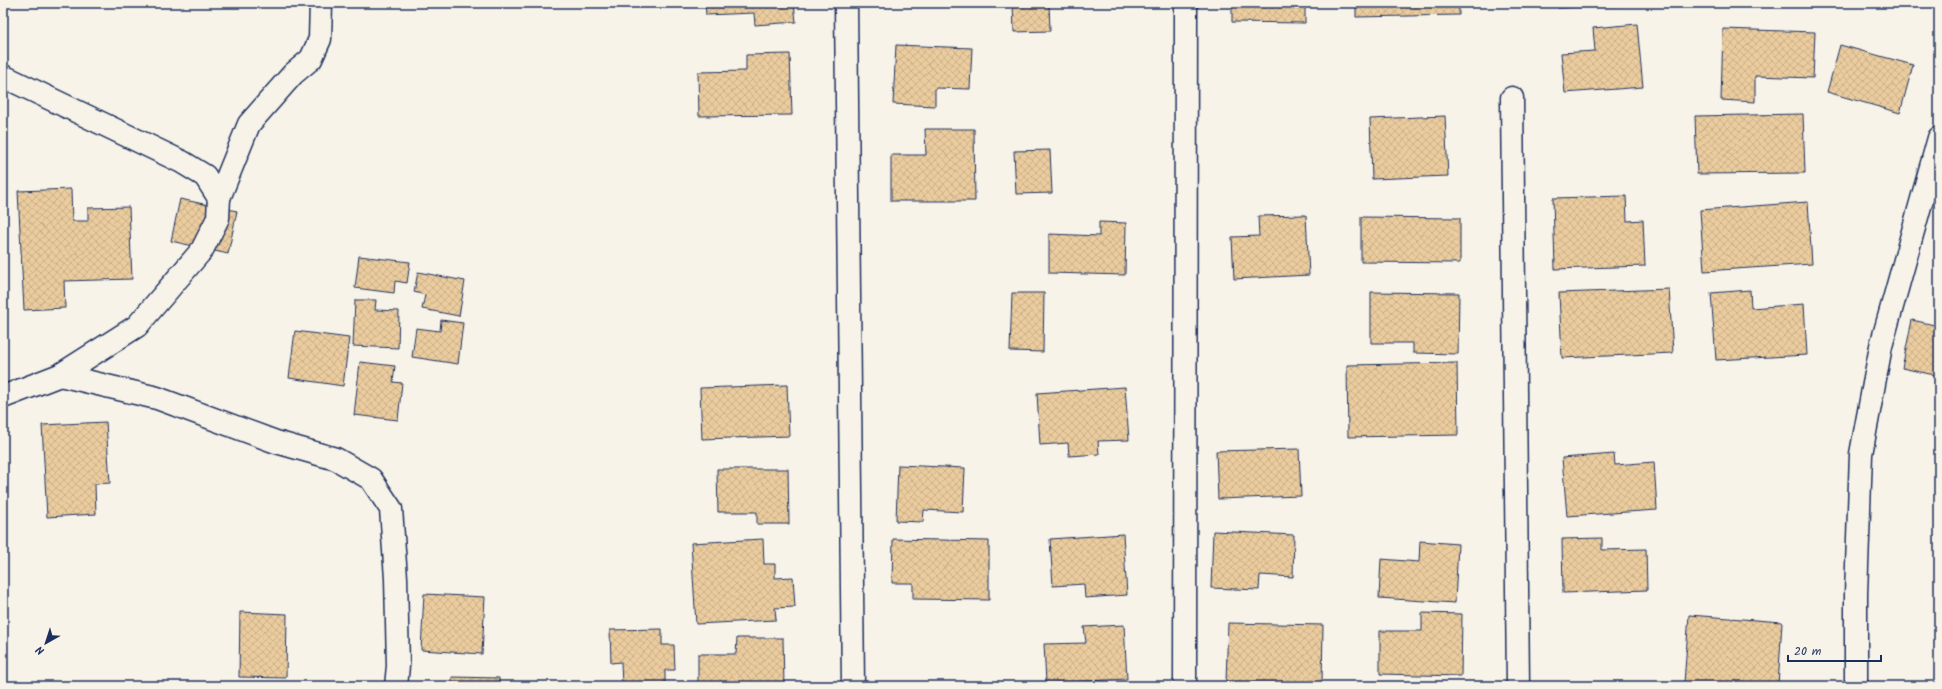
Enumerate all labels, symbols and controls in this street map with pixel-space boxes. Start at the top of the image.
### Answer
north arrow [26,623,66,663]
scale bar [1788,637,1881,663]
text: N [32,641,49,659]
text: 20 m [1794,642,1822,661]

